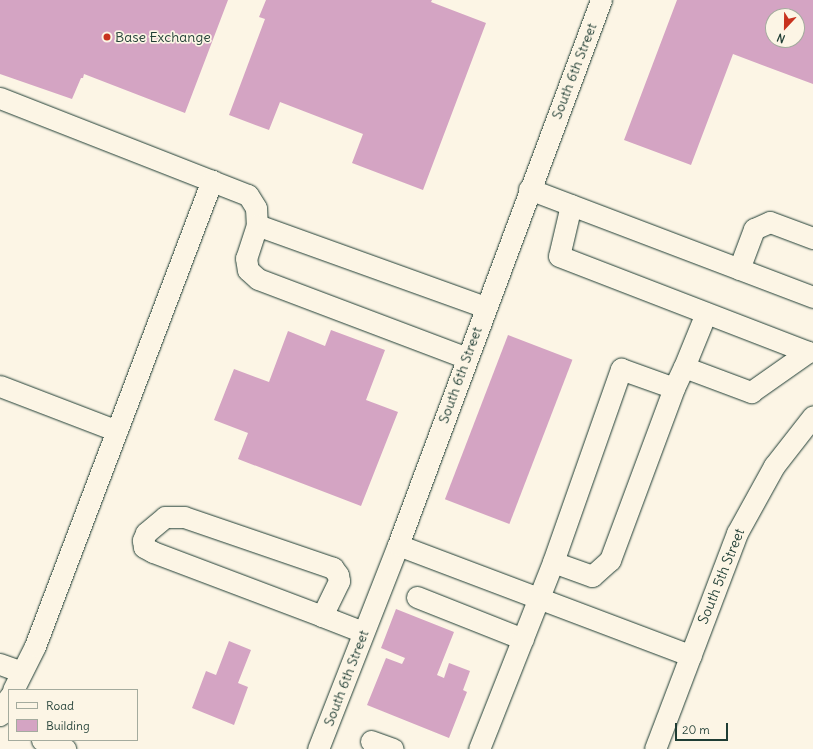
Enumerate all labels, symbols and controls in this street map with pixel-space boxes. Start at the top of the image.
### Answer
north arrow [765,8,805,48]
street label: South 6th Street [548,21,600,121]
place label: Base Exchange [115,29,211,45]
text: N [775,30,787,46]
marker: Base Exchange [102,32,112,42]
street label: South 6th Street [435,324,485,426]
street label: South 5th Street [694,526,748,626]
street label: South 6th Street [320,628,372,728]
legend [8,689,138,741]
text: Road [46,698,74,713]
scale bar [677,715,730,741]
text: Building [46,718,90,733]
text: 20 m [682,722,710,737]

